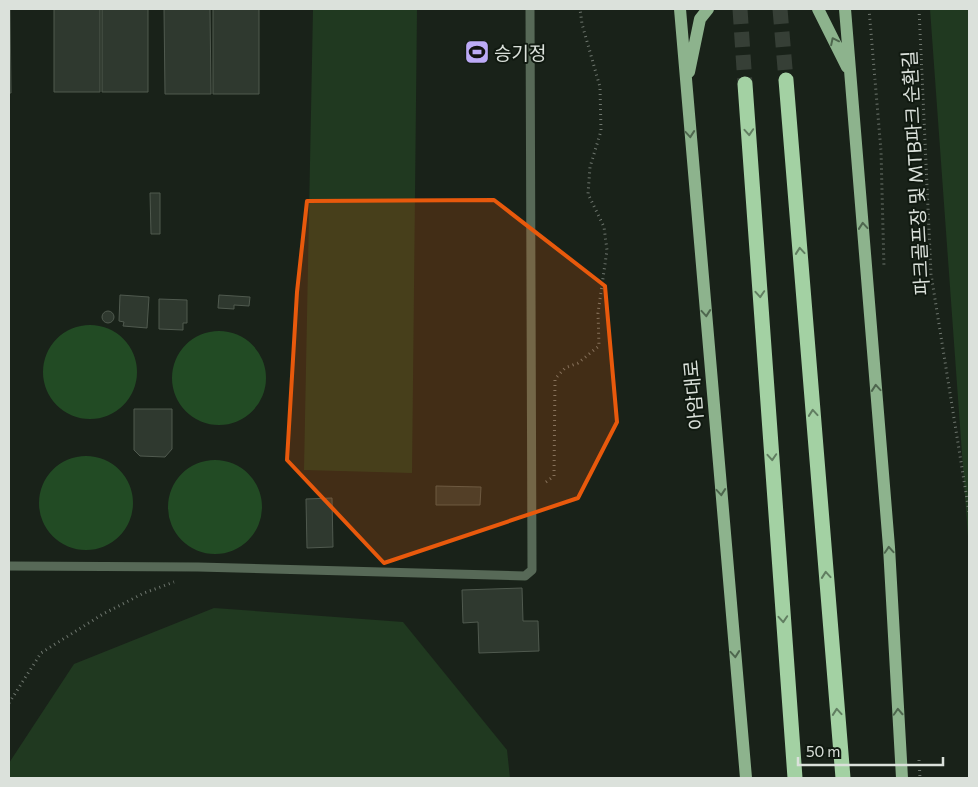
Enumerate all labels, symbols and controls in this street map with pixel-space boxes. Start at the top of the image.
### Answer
one-way arrow [830,37,840,46]
sports icon: 승기정 [464,39,490,65]
place label: 승기정 [494,41,546,64]
street label: 파크골프장 및 MTB파크 순환길 [897,50,933,296]
one-way arrow [743,129,754,137]
one-way arrow [685,130,696,138]
one-way arrow [857,222,868,230]
one-way arrow [794,246,805,254]
one-way arrow [755,291,766,299]
one-way arrow [700,309,711,317]
street label: 아암대로 [678,359,708,431]
one-way arrow [871,384,882,392]
one-way arrow [808,408,819,416]
one-way arrow [766,453,777,461]
one-way arrow [716,489,727,497]
one-way arrow [884,546,895,554]
one-way arrow [821,570,832,578]
one-way arrow [778,615,789,623]
one-way arrow [729,651,740,659]
one-way arrow [832,708,843,716]
one-way arrow [893,708,904,716]
scale bar [798,734,943,766]
text: 50 m [806,742,840,760]

